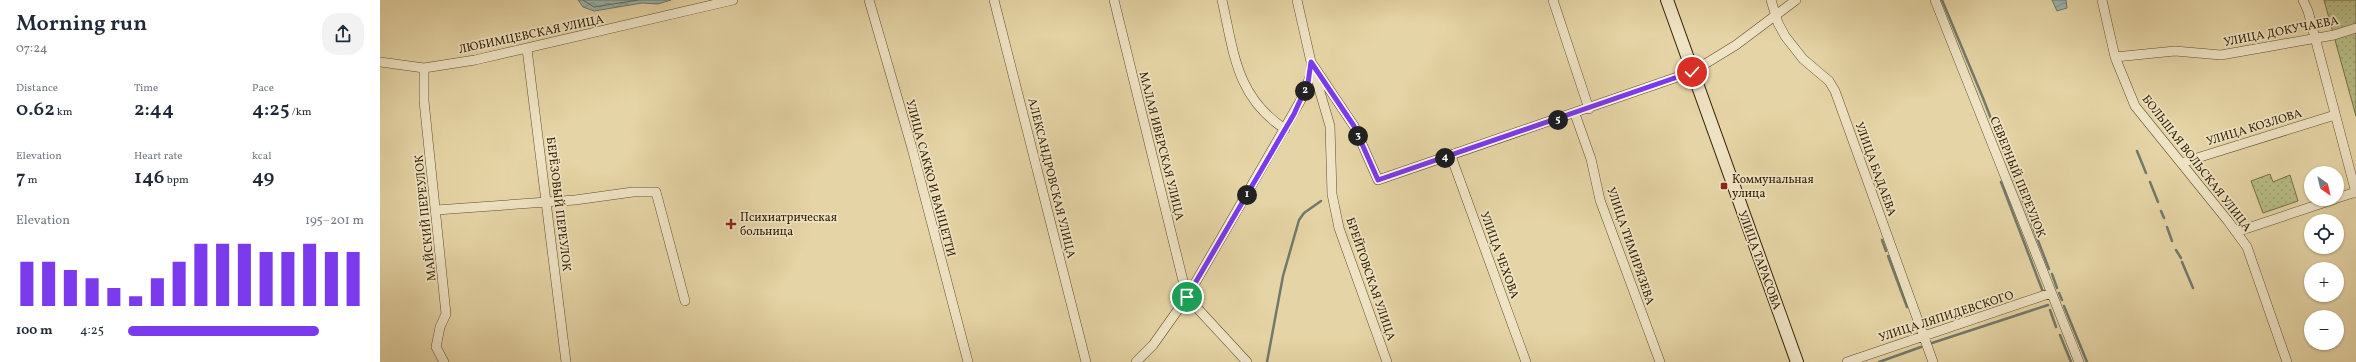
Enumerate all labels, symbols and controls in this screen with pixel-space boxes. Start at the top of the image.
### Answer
text: Morning run [16,9,147,40]
street label: ЛЮБИМЦЕВСКАЯ УЛИЦА [457,12,606,58]
button: share [322,13,364,55]
street label: УЛИЦА ДОКУЧАЕВА [2222,13,2341,51]
text: 07:24 [16,40,48,58]
pin [1675,55,1709,89]
icon: check [1681,61,1703,83]
street label: МАЛАЯ ИВЕРСКАЯ УЛИЦА [1135,70,1187,223]
text: Distance [16,81,58,96]
text: Time [134,81,158,96]
text: Pace [252,81,274,96]
pin: 2 [1295,81,1315,101]
text: 2 [1302,83,1308,98]
street label: БОЛЬШАЯ ВОЛЬСКАЯ УЛИЦА [2138,92,2255,236]
text: 0.62 [16,96,55,124]
text: 2:44 [134,96,174,124]
text: 4:25 [252,96,290,124]
street label: АЛЕКСАНДРОВСКАЯ УЛИЦА [1023,96,1079,261]
street label: УЛИЦА САККО И ВАНЦЕТТИ [901,98,959,259]
text: km [55,105,73,120]
text: /km [290,105,311,120]
street label: УЛИЦА КОЗЛОВА [2204,106,2305,150]
pin: 5 [1548,110,1568,130]
text: 5 [1555,112,1561,127]
street label: СЕВЕРНЫЙ ПЕРЕУЛОК [1985,114,2050,240]
street label: УЛИЦА БАДАЕВА [1851,120,1900,219]
pin: 3 [1348,126,1368,146]
text: 3 [1355,128,1361,143]
street label: БЕРЁЗОВЫЙ ПЕРЕУЛОК [542,136,575,272]
pin: 4 [1435,148,1455,168]
text: Elevation [16,149,62,164]
text: Heart rate [134,149,183,164]
text: kcal [252,149,272,164]
text: 4 [1442,150,1448,165]
street label: МАЙСКИЙ ПЕРЕУЛОК [410,154,441,282]
text: 7 [16,164,26,192]
text: 146 [134,164,165,192]
text: 49 [252,164,274,192]
north arrow [2304,166,2344,206]
map controls [2304,166,2344,350]
place label: Коммунальная улица [1732,172,1814,202]
text: m [26,173,38,188]
text: bpm [165,173,189,188]
marker: Коммунальная улица [1719,181,1729,191]
pin: 1 [1237,185,1257,205]
street label: УЛИЦА ТИМИРЯЗЕВА [1602,185,1658,308]
text: 1 [1245,187,1249,202]
street label: УЛИЦА ТАРАСОВА [1734,208,1785,313]
street label: УЛИЦА ЧЕХОВА [1476,209,1522,302]
place label: Психиатрическая больница [740,210,837,240]
text: Elevation [16,212,70,230]
text: 195–201 m [305,212,364,230]
button: locate [2304,214,2344,254]
street label: БРЕЙТОВСКАЯ УЛИЦА [1341,215,1400,344]
marker: Психиатрическая больница [725,218,737,230]
button: + [2304,262,2344,302]
pin [1170,280,1204,314]
icon: arrive [1176,286,1198,308]
street label: УЛИЦА ЛЯПИДЕВСКОГО [1877,288,2016,346]
button: − [2304,310,2344,350]
text: 100 m [16,322,53,340]
text: 4:25 [80,322,104,340]

